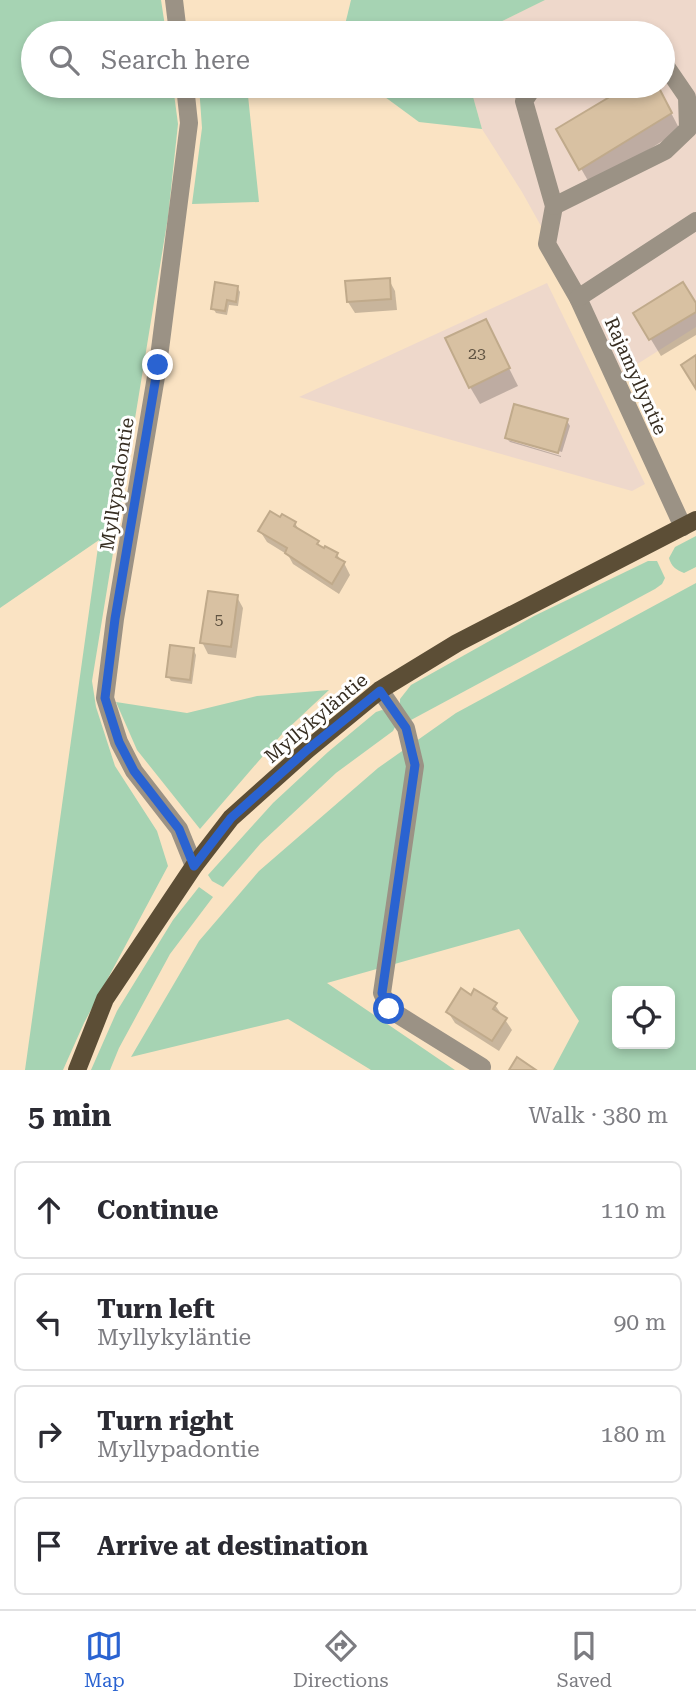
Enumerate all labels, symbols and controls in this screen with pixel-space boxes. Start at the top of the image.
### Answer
search box [21,21,675,98]
icon: search [45,41,83,79]
text: Search here [101,45,250,75]
street label: Rajamyllyntie [600,314,672,438]
house number: 23 [468,344,486,363]
route end [142,349,173,380]
street label: Myllypadontie [95,416,139,552]
house number: 5 [215,610,224,629]
street label: Myllykyläntie [260,668,372,768]
map controls [612,986,675,1049]
button: locate [612,986,675,1049]
route start [373,993,404,1024]
text: 5 min [28,1098,111,1133]
text: Walk · 380 m [529,1102,668,1129]
icon: ahead [30,1191,68,1229]
text: Continue [97,1195,219,1225]
text: 110 m [601,1197,666,1224]
text: Turn left [97,1294,215,1324]
icon: left [30,1303,68,1341]
text: 90 m [613,1309,666,1336]
text: Myllykyläntie [97,1324,251,1351]
text: Turn right [97,1406,233,1436]
icon: right [30,1415,68,1453]
text: 180 m [601,1421,666,1448]
text: Myllypadontie [97,1436,260,1463]
icon: arrive [30,1527,68,1565]
text: Arrive at destination [97,1531,368,1561]
tab: Map [84,1627,125,1692]
tab: Directions [293,1627,389,1692]
tab: Saved [557,1627,612,1692]

